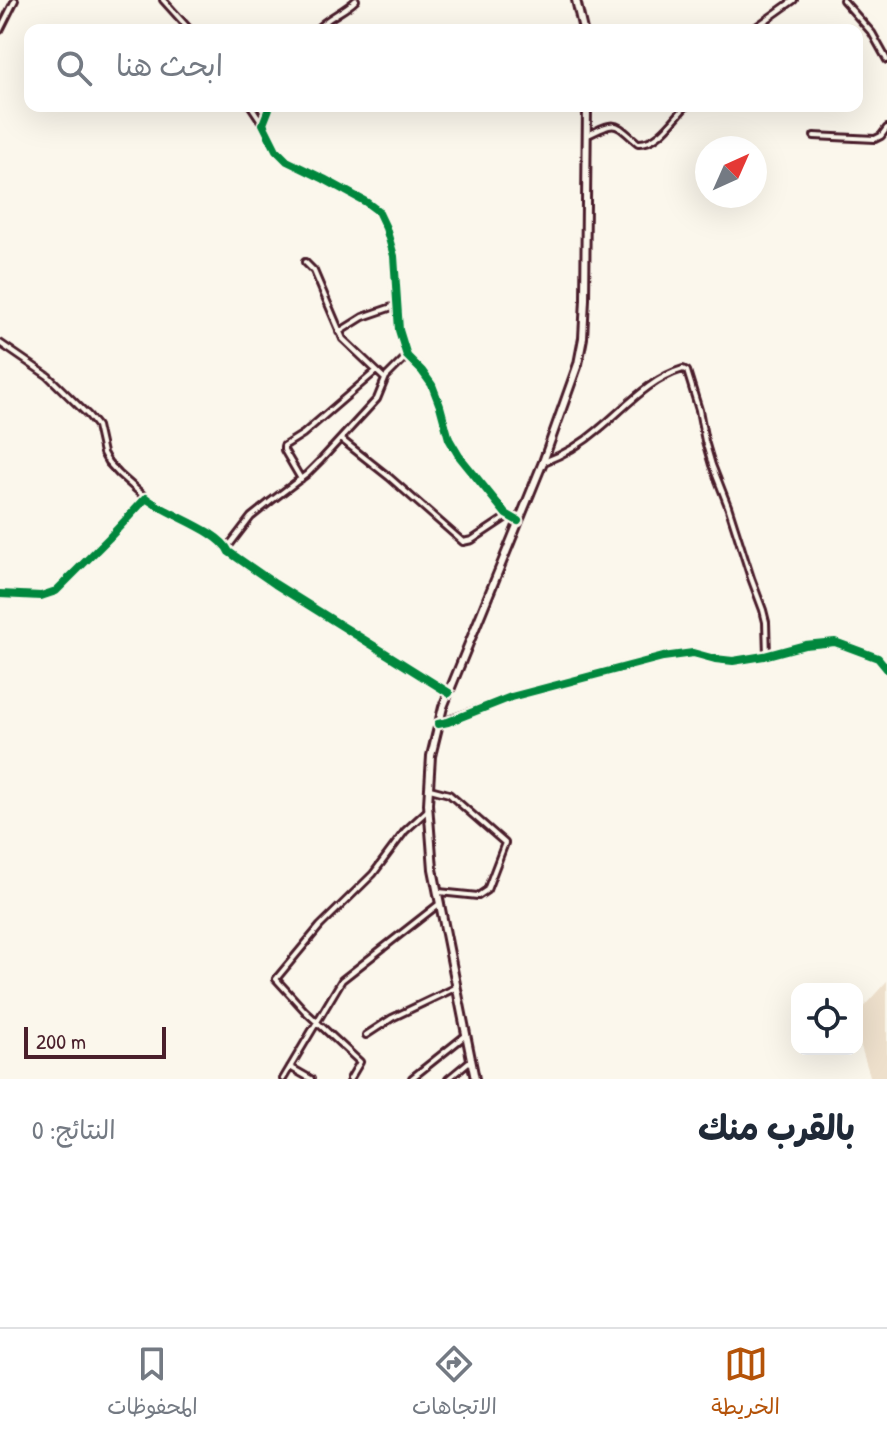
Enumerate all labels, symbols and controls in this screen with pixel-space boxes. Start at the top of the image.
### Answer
search box [24,24,863,112]
text: ابحث هنا [116,45,223,85]
icon: search [52,46,96,90]
north arrow [695,136,767,208]
map controls [791,983,863,1055]
button: locate [791,983,863,1055]
scale bar [24,1023,166,1059]
text: 200 m [36,1026,86,1056]
text: بالقرب منك [698,1105,855,1151]
text: النتائج: 0 [32,1112,116,1147]
tab: المحفوظات [107,1342,198,1426]
tab: الاتجاهات [412,1342,497,1426]
tab: الخريطة [711,1342,780,1426]

